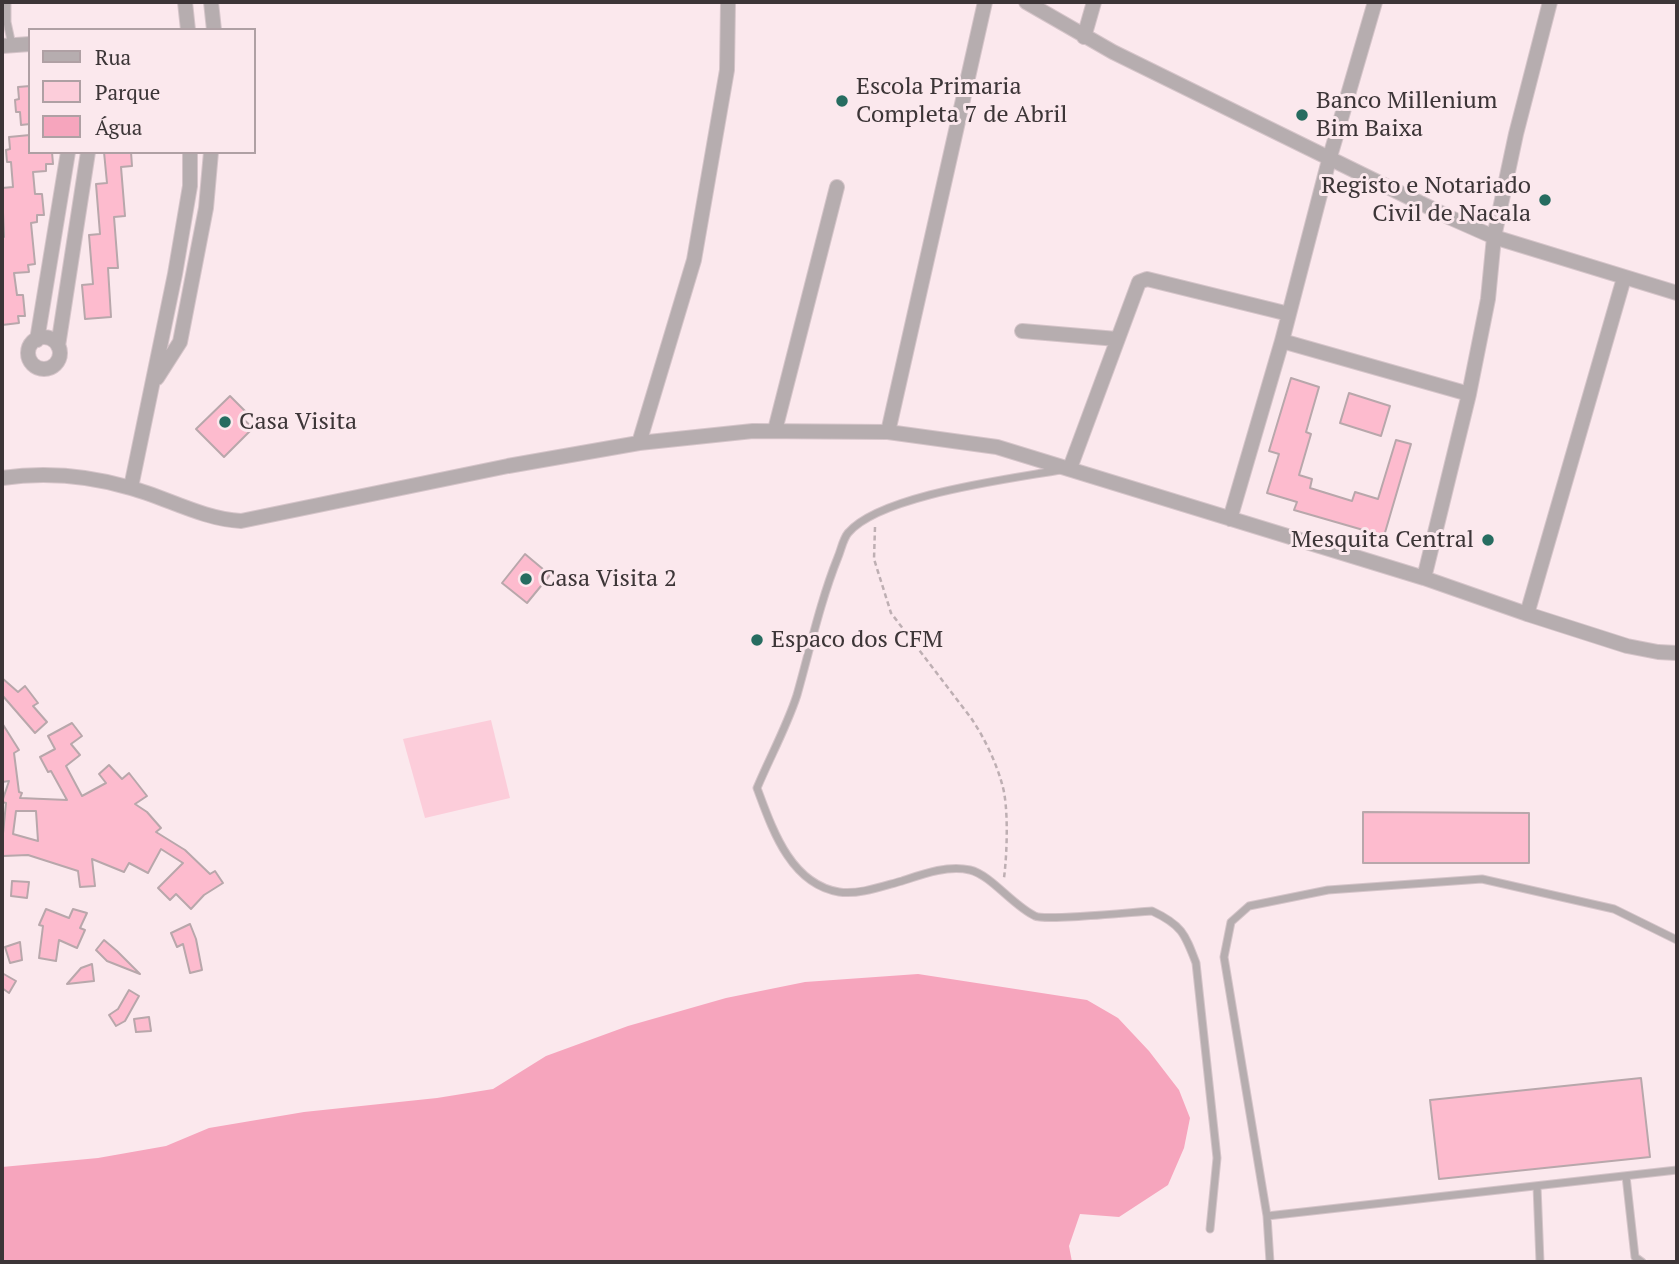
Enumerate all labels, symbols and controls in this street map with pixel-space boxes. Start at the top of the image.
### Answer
legend [28,28,256,154]
text: Rua [95,43,131,71]
place label: Escola Primaria Completa 7 de Abril [856,73,1068,129]
text: Parque [95,78,160,106]
place label: Banco Millenium Bim Baixa [1316,87,1498,143]
marker: Escola Primaria Completa 7 de Abril [834,93,850,109]
marker: Banco Millenium Bim Baixa [1294,107,1310,123]
text: Água [95,113,142,141]
place label: Registo e Notariado Civil de Nacala [1321,172,1531,228]
marker: Registo e Notariado Civil de Nacala [1537,192,1553,208]
place label: Casa Visita [239,408,357,436]
marker: Casa Visita [217,414,233,430]
place label: Mesquita Central [1291,526,1474,554]
marker: Mesquita Central [1480,532,1496,548]
place label: Casa Visita 2 [540,565,677,593]
marker: Casa Visita 2 [518,571,534,587]
place label: Espaco dos CFM [771,626,943,654]
marker: Espaco dos CFM [749,632,765,648]

